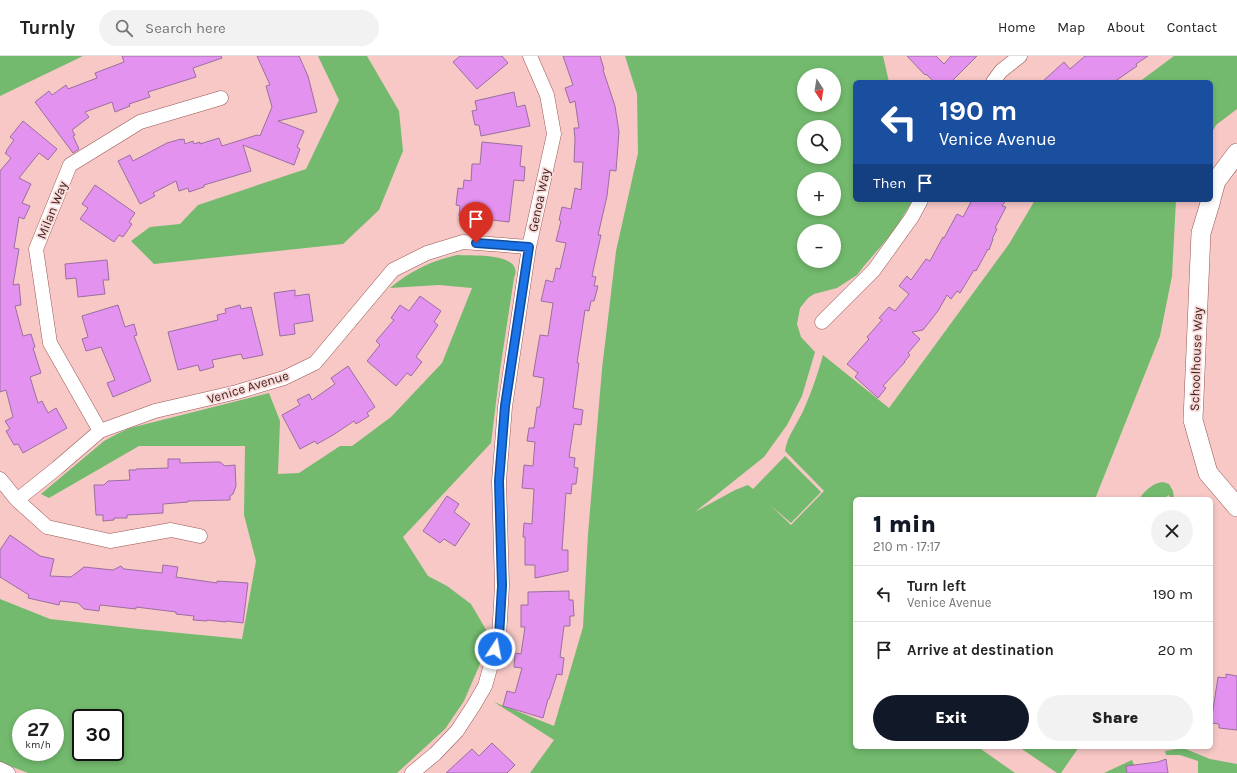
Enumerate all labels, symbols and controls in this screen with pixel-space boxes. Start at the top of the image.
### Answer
search box [99,10,379,46]
text: Turnly [20,17,75,39]
icon: search [113,17,135,39]
text: Search here [145,19,226,37]
text: Home [998,19,1035,36]
text: Map [1057,19,1085,36]
text: About [1107,19,1145,36]
text: Contact [1167,19,1217,36]
north arrow [797,68,841,112]
map controls [797,68,841,268]
text: 190 m [939,94,1017,127]
icon: left [873,96,925,148]
button: search [797,120,841,164]
text: Venice Avenue [939,128,1056,150]
street label: Genoa Way [525,167,553,233]
button: + [797,172,841,216]
icon: arrive [914,172,936,194]
text: Then [873,174,906,192]
street label: Milan Way [34,179,70,241]
pin [459,202,493,243]
icon: arrive [465,208,487,230]
button: − [797,224,841,268]
street label: Schoolhouse Way [1187,307,1205,411]
street label: Venice Avenue [205,367,291,407]
text: 1 min [873,510,936,538]
button: close [1151,510,1193,552]
text: 210 m · 17:17 [873,539,940,554]
text: Turn left [907,577,966,595]
icon: left [873,583,895,605]
text: 190 m [1153,585,1193,603]
text: Venice Avenue [907,595,992,610]
position arrow [474,628,516,670]
icon: arrive [873,639,895,661]
text: Arrive at destination [907,641,1054,659]
text: 20 m [1158,641,1193,659]
button: Exit [873,695,1029,741]
button: Share [1037,695,1193,741]
speed limit sign: 30 [72,709,124,761]
text: 27 [27,718,49,741]
text: km/h [25,739,51,751]

